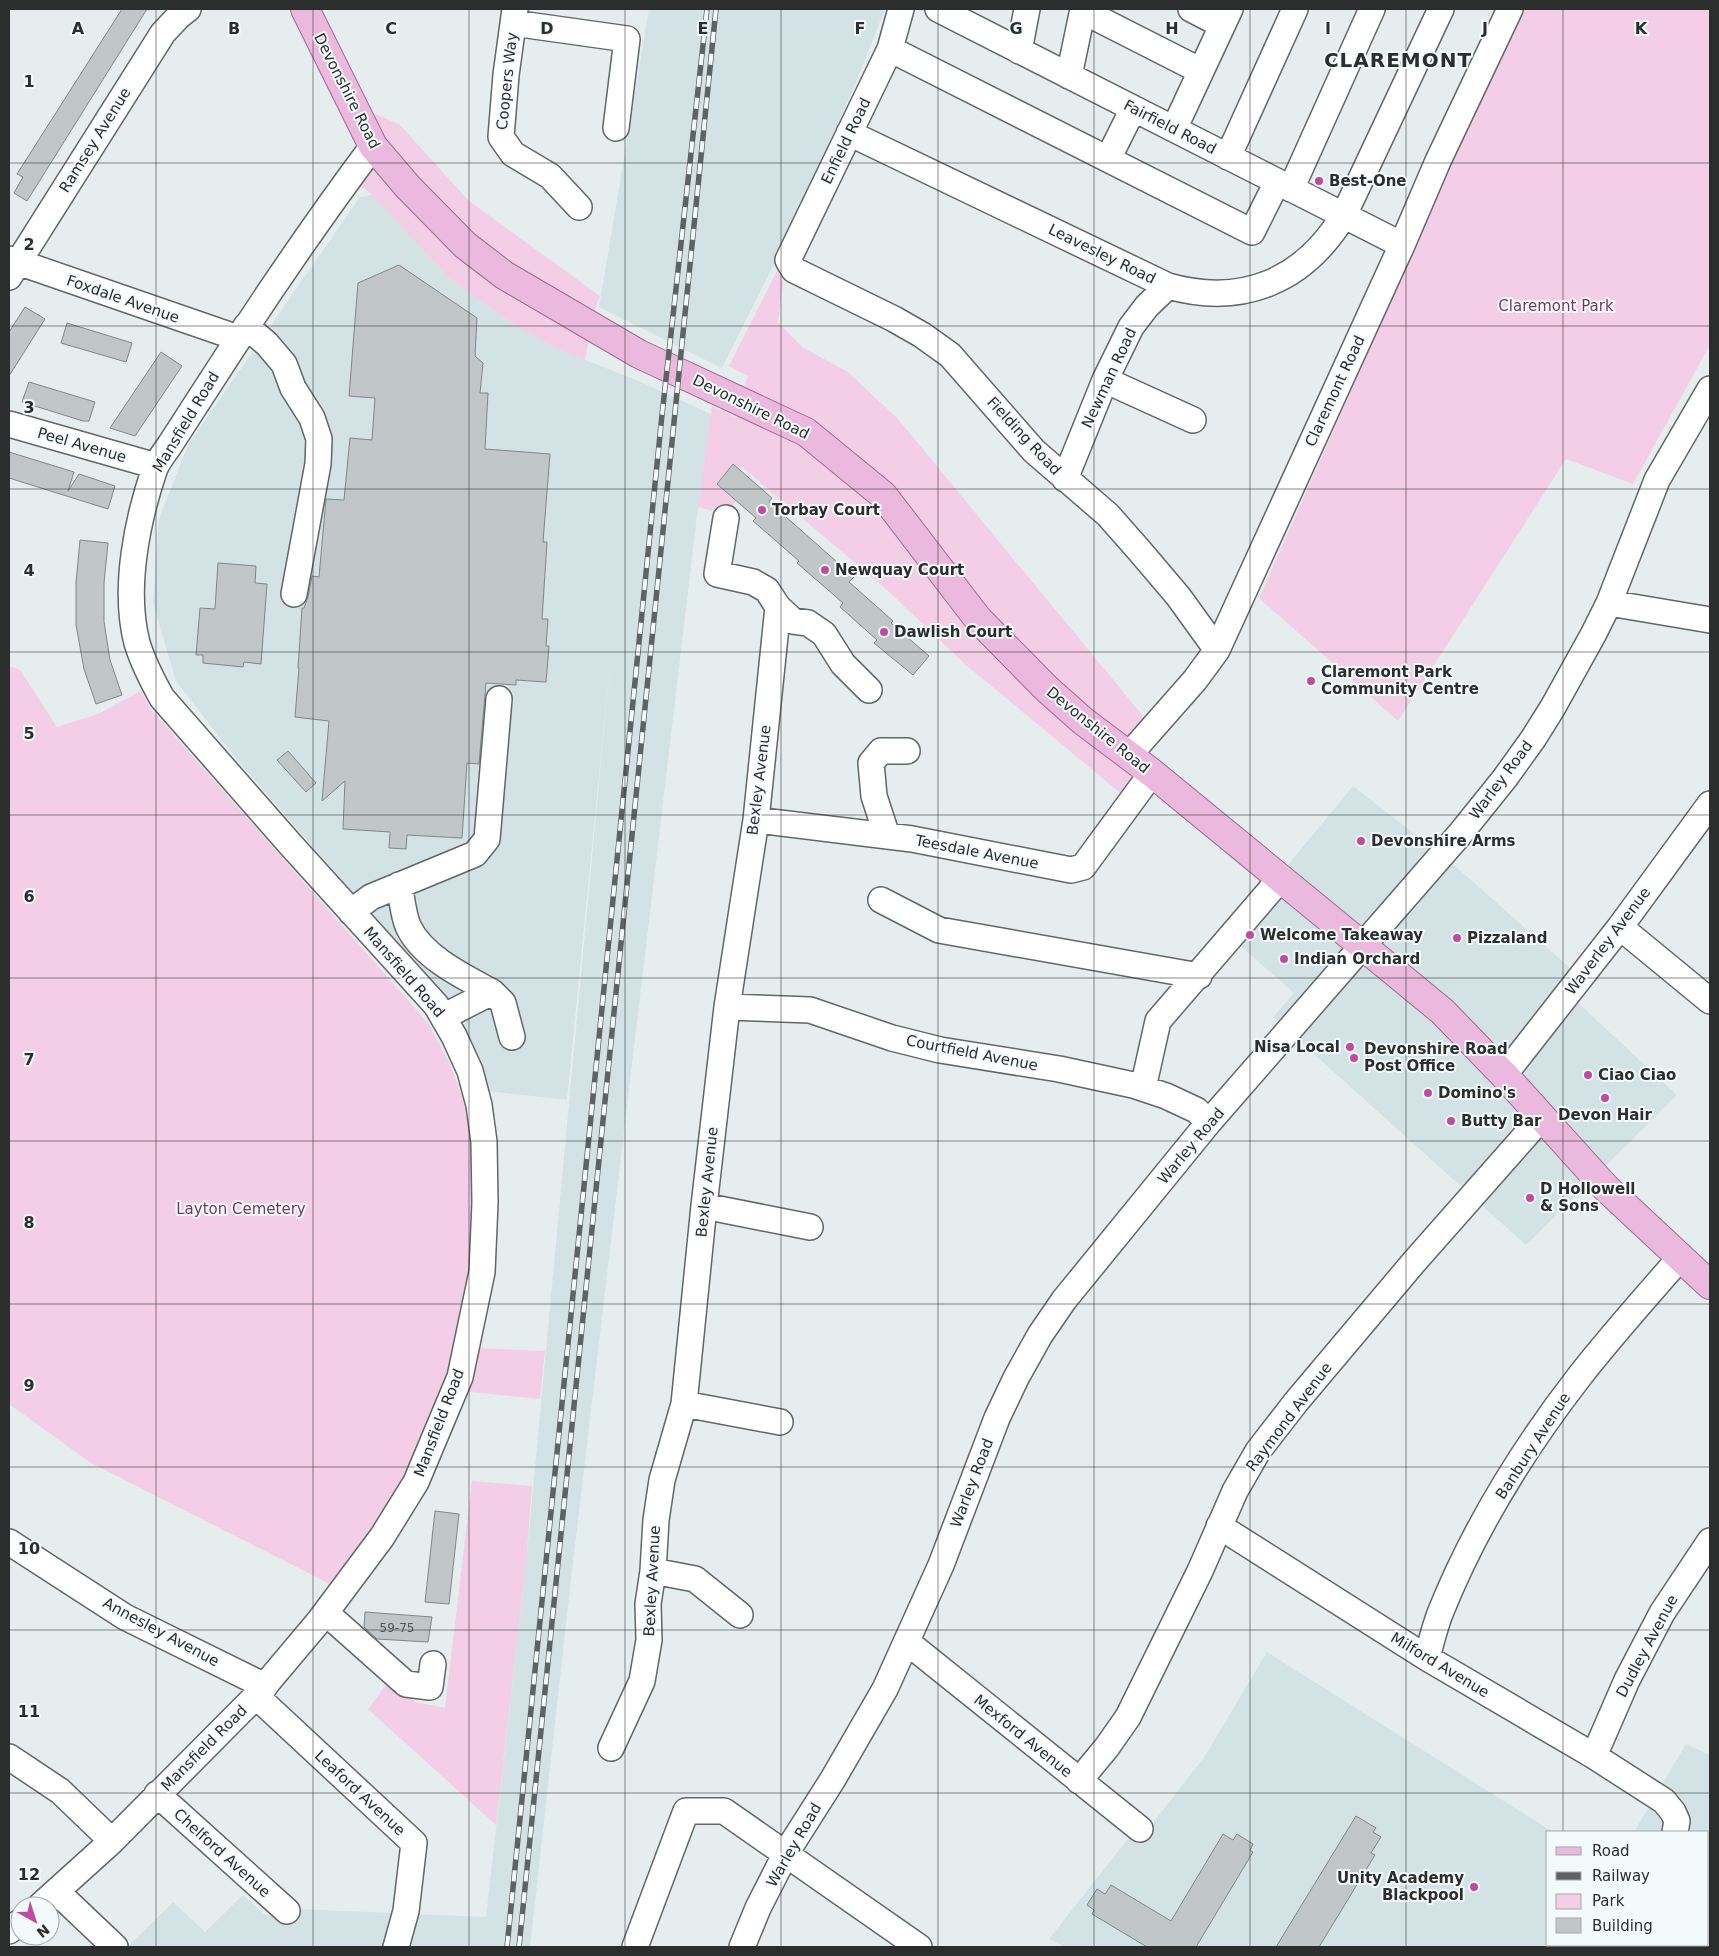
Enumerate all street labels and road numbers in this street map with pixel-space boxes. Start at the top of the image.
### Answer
street label: Devonshire Road [310,30,384,152]
street label: Coopers Way [493,31,521,131]
street label: Ramsey Avenue [55,84,135,196]
street label: Enfield Road [817,95,875,187]
street label: Fairfield Road [1121,96,1219,158]
street label: Leavesley Road [1045,220,1159,288]
street label: Foxdale Avenue [64,271,182,327]
street label: Newman Road [1078,325,1140,431]
street label: Claremont Road [1301,333,1369,449]
street label: Mansfield Road [149,368,223,476]
street label: Devonshire Road [690,371,812,443]
street label: Fielding Road [983,393,1065,479]
street label: Peel Avenue [35,424,129,466]
street label: Devonshire Road [1043,683,1153,777]
street label: Bexley Avenue [743,724,775,836]
street label: Warley Road [1466,737,1536,823]
street label: Teesdale Avenue [913,831,1040,873]
street label: Waverley Avenue [1562,884,1654,998]
street label: Mansfield Road [360,923,448,1021]
street label: Courtfield Avenue [904,1031,1040,1075]
street label: Warley Road [1154,1104,1228,1188]
street label: Bexley Avenue [692,1126,722,1238]
street label: Raymond Avenue [1242,1359,1336,1475]
street label: Mansfield Road [410,1366,468,1480]
street label: Banbury Avenue [1492,1389,1574,1503]
street label: Warley Road [947,1436,997,1530]
street label: Bexley Avenue [640,1525,664,1637]
street label: Dudley Avenue [1612,1592,1682,1700]
street label: Annesley Avenue [100,1594,222,1670]
street label: Milford Avenue [1388,1629,1492,1701]
street label: Mexford Avenue [970,1691,1076,1781]
street label: Mansfield Road [157,1701,251,1795]
street label: Leaford Avenue [311,1747,409,1839]
street label: Warley Road [763,1800,825,1890]
street label: Chelford Avenue [170,1805,274,1901]

